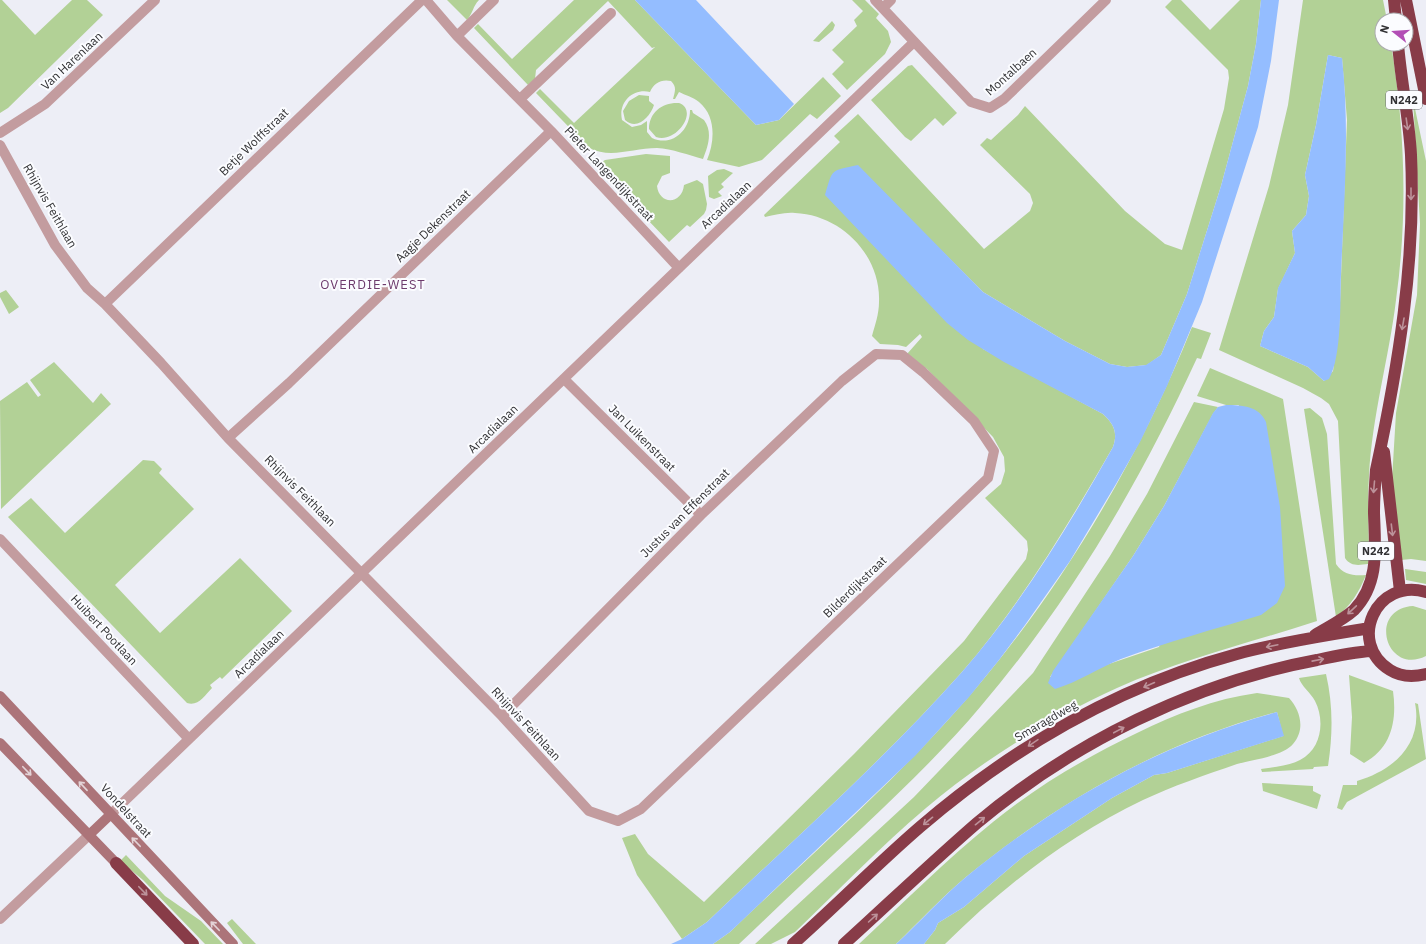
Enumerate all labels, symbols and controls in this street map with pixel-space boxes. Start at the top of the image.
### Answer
north arrow [1374,12,1414,52]
text: N [1377,23,1392,35]
street label: Van Harenlaan [38,28,105,93]
street label: Montalbaen [982,45,1039,99]
road number: N242 [1386,91,1422,109]
street label: Betje Wolffstraat [216,105,291,179]
one-way arrow [1404,117,1411,130]
street label: Pieter Langendijkstraat [562,123,657,224]
street label: Rhijnvis Feithlaan [20,161,81,251]
street label: Arcadialaan [697,177,754,232]
street label: Aagje Dekenstraat [392,186,473,265]
one-way arrow [1407,187,1415,200]
district label: OVERDIE-WEST [320,276,426,293]
one-way arrow [1399,317,1407,330]
street label: Arcadialaan [465,401,521,456]
street label: Jan Luikenstraat [606,401,679,474]
street label: Rhijnvis Feithlaan [262,452,339,529]
street label: Justus van Effenstraat [637,465,732,560]
one-way arrow [1371,480,1378,493]
one-way arrow [1388,523,1396,536]
road number: N242 [1358,542,1394,560]
street label: Bilderdijkstraat [820,553,890,621]
street label: Huibert Pootlaan [68,591,141,668]
one-way arrow [1347,606,1357,615]
street label: Arcadialaan [231,626,287,681]
one-way arrow [1266,643,1279,651]
one-way arrow [1311,655,1324,663]
one-way arrow [1143,682,1155,689]
street label: Rhijnvis Feithlaan [489,684,564,763]
street label: Smaragdweg [1012,696,1080,745]
one-way arrow [1112,725,1124,733]
one-way arrow [1027,739,1038,747]
one-way arrow [22,766,32,776]
street label: Vondelstraat [97,780,155,841]
one-way arrow [79,781,88,791]
one-way arrow [923,816,934,825]
one-way arrow [974,817,985,826]
one-way arrow [131,837,141,847]
one-way arrow [138,886,148,896]
one-way arrow [868,913,878,922]
one-way arrow [211,921,220,931]

